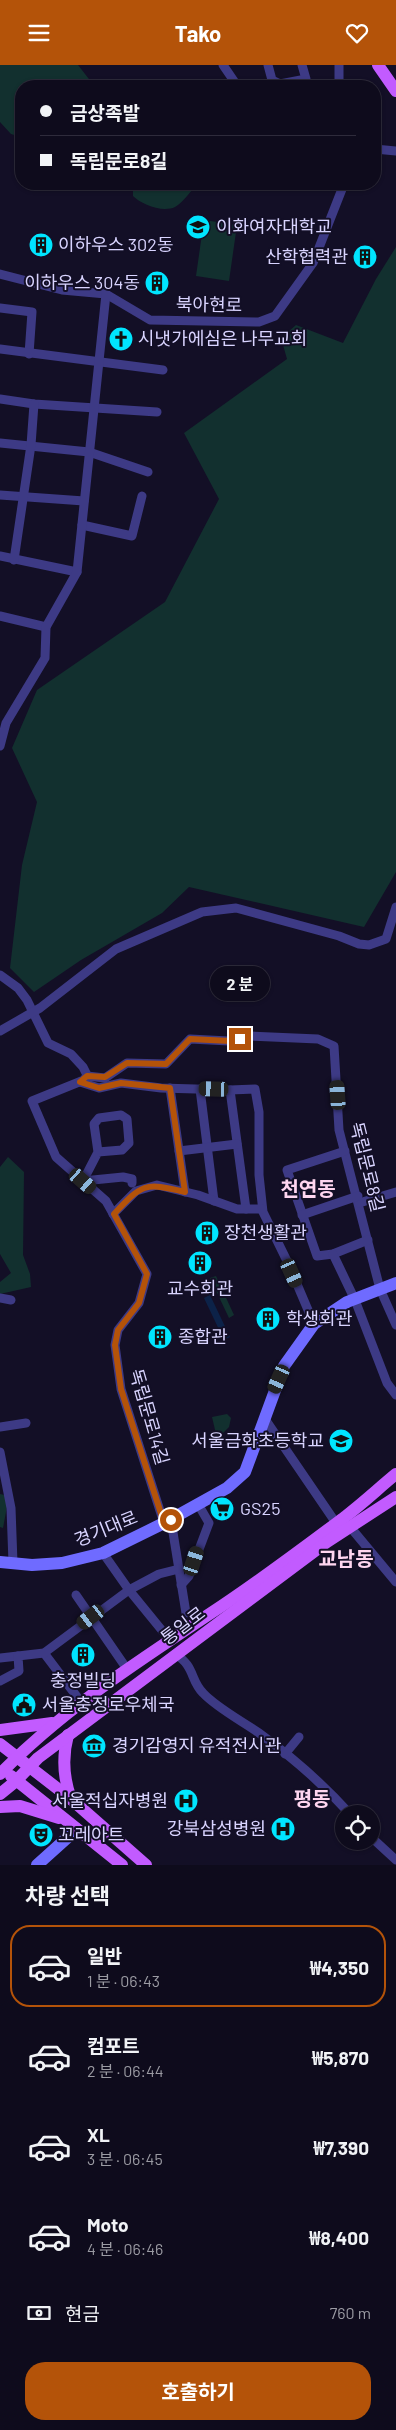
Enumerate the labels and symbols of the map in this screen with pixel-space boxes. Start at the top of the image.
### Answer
school or university icon: 이화여자대학교 [185,214,211,240]
place label: 이화여자대학교 [216,215,332,237]
building icon: 이하우스 302동 [28,232,54,258]
place label: 이하우스 302동 [58,233,174,255]
building icon: 산학협력관 [352,244,378,270]
place label: 산학협력관 [265,245,348,267]
building icon: 이하우스 304동 [144,270,170,296]
place label: 이하우스 304동 [24,271,140,293]
street label: 북아현로 [176,292,242,316]
church icon: 시냇가에심은 나무교회 [108,326,134,352]
place label: 시냇가에심은 나무교회 [138,327,307,349]
callout: 2 분 [210,967,270,1001]
route end [229,1028,251,1050]
car [329,1080,346,1110]
car [198,1081,229,1097]
street label: 독립문로8길 [346,1119,390,1214]
car [66,1165,99,1197]
district label: 천연동 [280,1176,336,1200]
building icon: 장천생활관 [194,1220,220,1246]
place label: 장천생활관 [224,1221,307,1243]
building icon: 교수회관 [187,1250,213,1276]
car [279,1256,304,1290]
place label: 교수회관 [167,1277,234,1299]
building icon: 학생회관 [255,1306,281,1332]
place label: 학생회관 [286,1307,353,1329]
building icon: 종합관 [147,1324,173,1350]
place label: 종합관 [178,1325,228,1347]
car [266,1362,291,1396]
street label: 독립문로14길 [126,1366,174,1467]
school or university icon: 서울금화초등학교 [328,1428,354,1454]
place label: 서울금화초등학교 [192,1429,324,1451]
supermarket icon: GS25 [209,1496,235,1522]
place label: GS25 [240,1497,280,1519]
street label: 경기대로 [71,1505,140,1551]
route start [160,1509,182,1531]
car [182,1544,205,1578]
district label: 교남동 [318,1546,374,1570]
street label: 통일로 [156,1601,209,1649]
car [74,1602,107,1632]
building icon: 충정빌딩 [70,1642,96,1668]
place label: 충정빌딩 [50,1669,116,1691]
public building icon: 서울충정로우체국 [11,1692,37,1718]
place label: 서울충정로우체국 [42,1693,174,1715]
museum icon: 경기감영지 유적전시관 [81,1733,107,1759]
place label: 경기감영지 유적전시관 [112,1734,282,1756]
district label: 평동 [294,1786,330,1810]
hospital icon: 서울적십자병원 [173,1788,199,1814]
place label: 서울적십자병원 [52,1789,168,1811]
hospital icon: 강북삼성병원 [270,1816,296,1842]
place label: 강북삼성병원 [167,1817,266,1839]
theatre icon: 꼬레아트 [28,1822,54,1848]
place label: 꼬레아트 [58,1823,124,1845]

